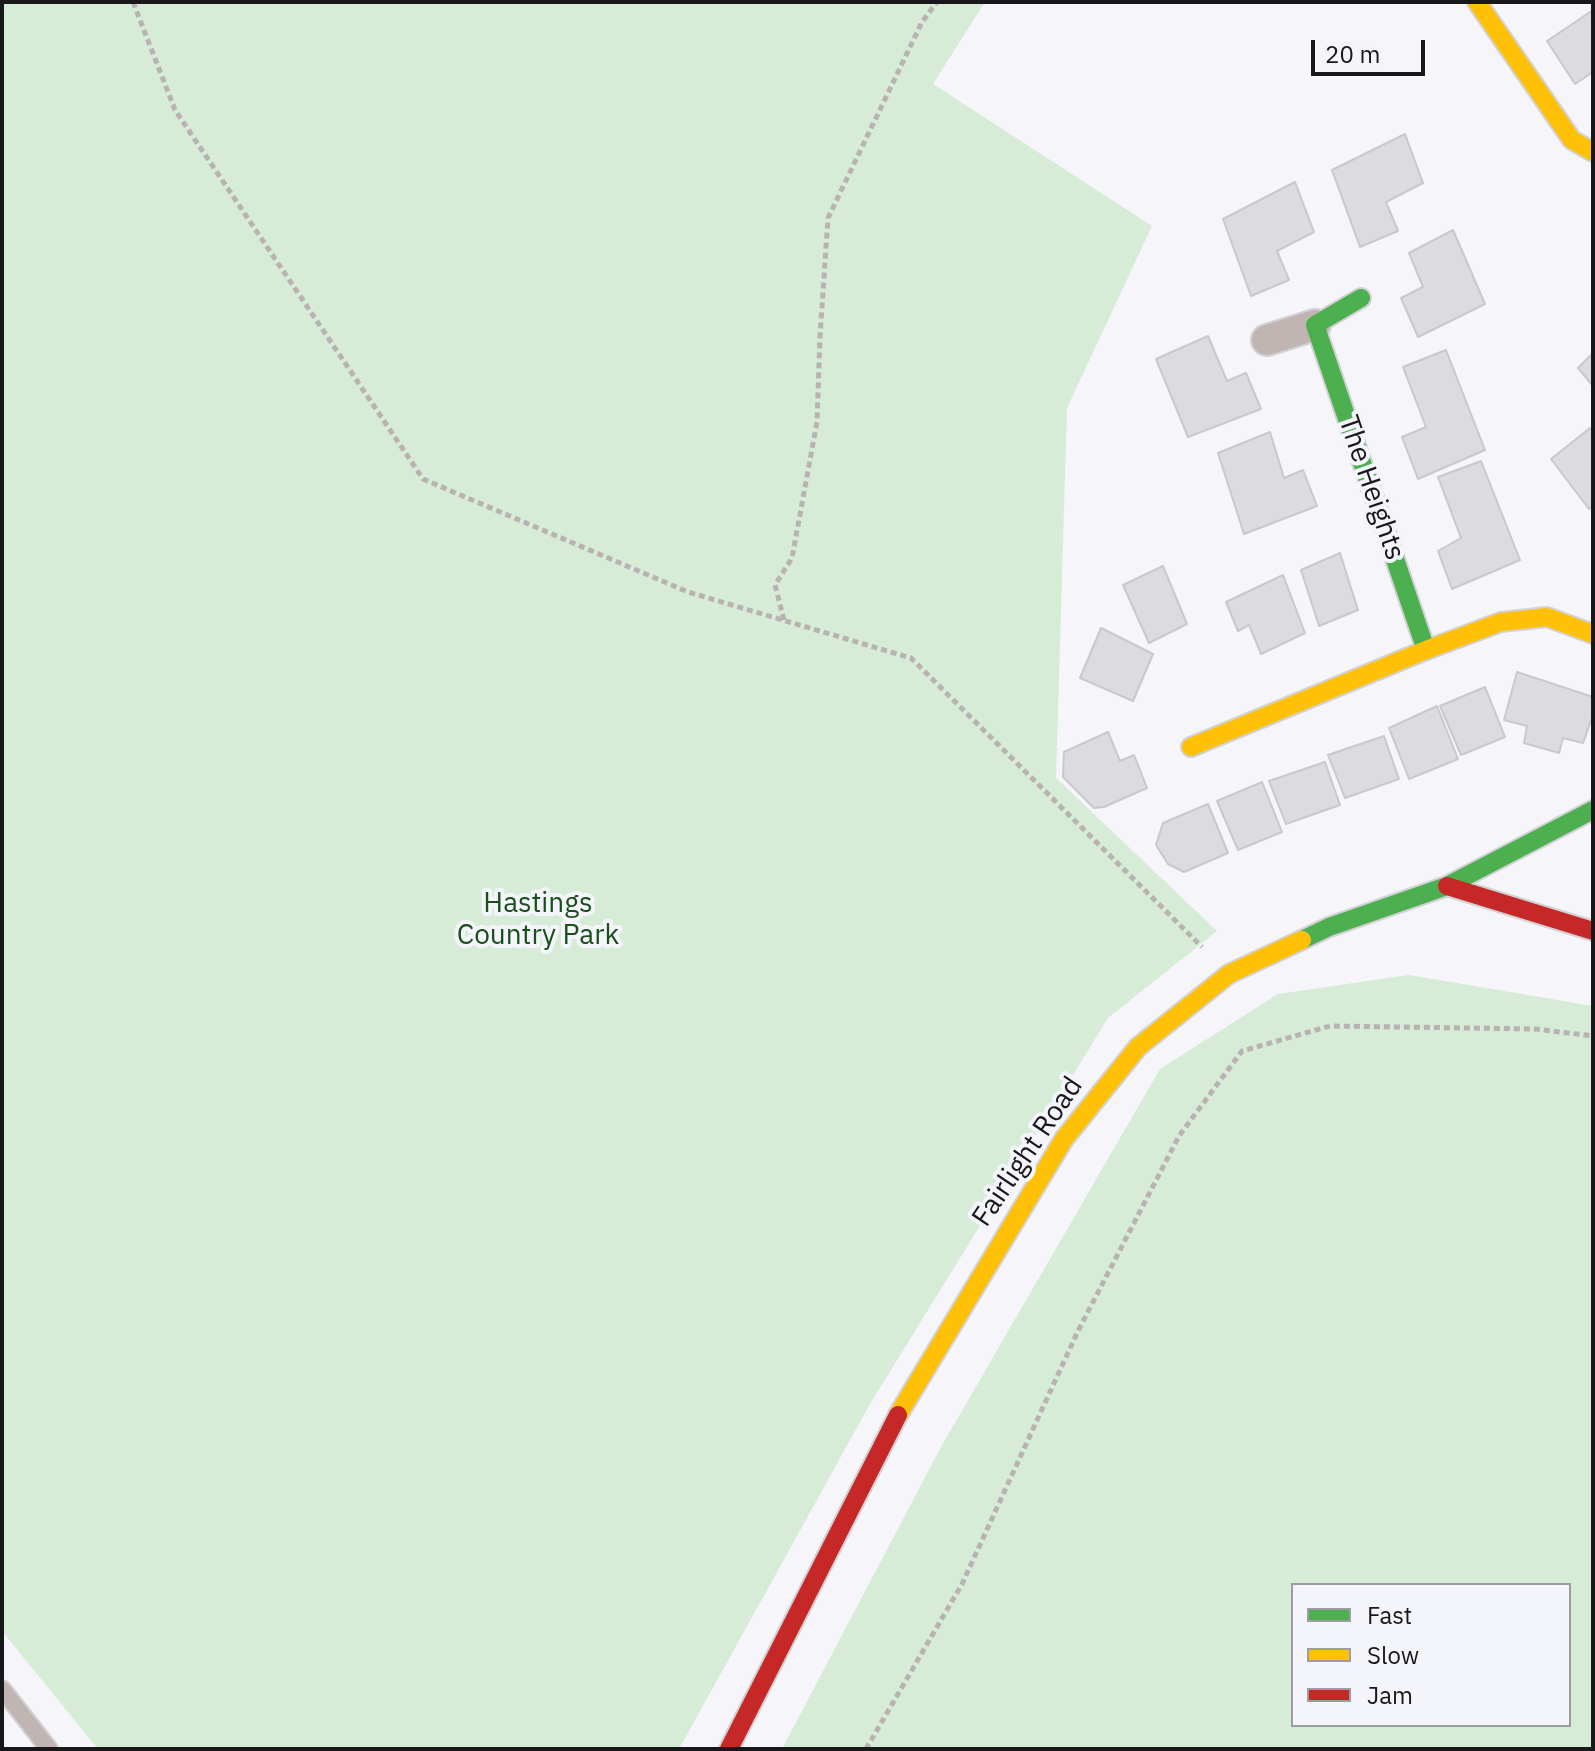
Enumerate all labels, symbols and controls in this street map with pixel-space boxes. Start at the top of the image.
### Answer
scale bar [1315,24,1429,74]
text: 20 m [1325,38,1380,70]
street label: The Heights [1331,412,1411,564]
park label: Hastings Country Park [457,887,619,953]
street label: Fairlight Road [966,1071,1090,1233]
legend [1291,1583,1571,1727]
text: Fast [1367,1599,1412,1631]
text: Slow [1367,1639,1419,1671]
text: Jam [1367,1679,1413,1711]

